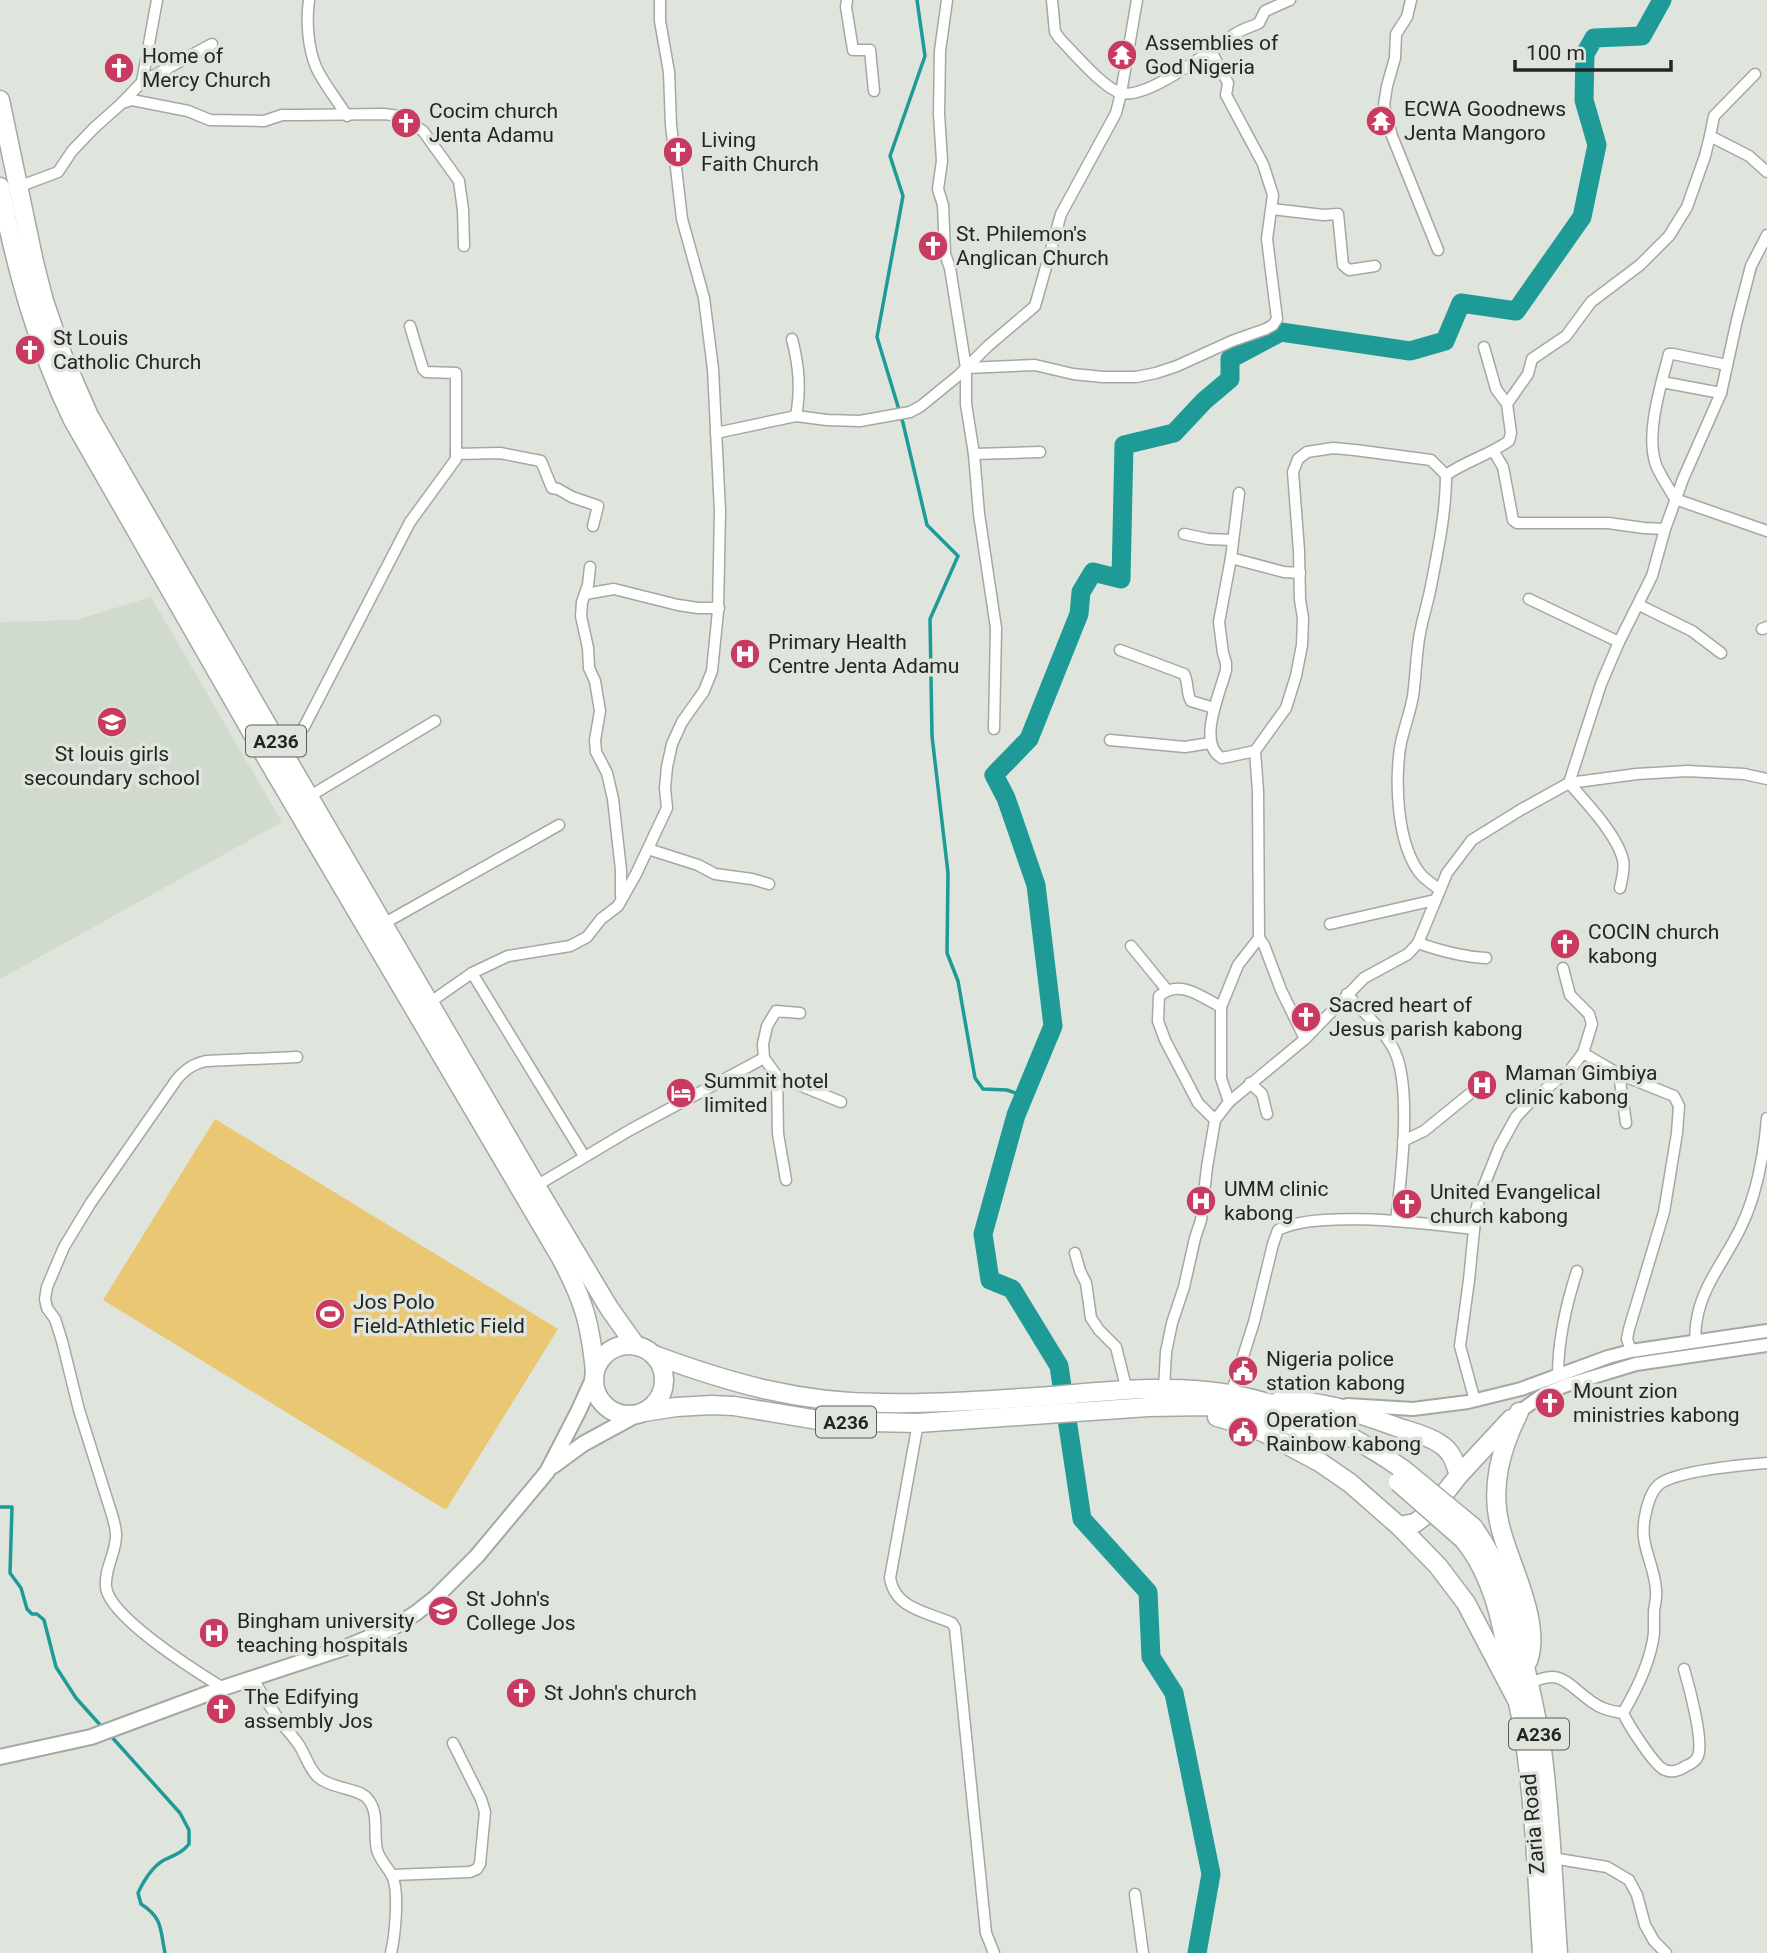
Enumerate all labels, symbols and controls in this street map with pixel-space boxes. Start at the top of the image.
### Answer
scale bar [1515,28,1671,72]
place label: Assemblies of God Nigeria [1145,31,1279,79]
temple icon: Assemblies of God Nigeria [1105,38,1139,72]
text: 100 m [1526,41,1585,65]
place label: Home of Mercy Church [142,44,271,92]
church icon: Home of Mercy Church [102,51,136,85]
place label: ECWA Goodnews Jenta Mangoro [1404,97,1566,145]
place label: Cocim church Jenta Adamu [429,99,558,147]
temple icon: ECWA Goodnews Jenta Mangoro [1364,104,1398,138]
church icon: Cocim church Jenta Adamu [389,106,423,140]
place label: Living Faith Church [701,128,819,176]
church icon: Living Faith Church [661,135,695,169]
place label: St. Philemon's Anglican Church [956,222,1109,270]
church icon: St. Philemon's Anglican Church [916,229,950,263]
place label: St Louis Catholic Church [53,326,201,374]
church icon: St Louis Catholic Church [13,333,47,367]
place label: Primary Health Centre Jenta Adamu [768,630,959,678]
hospital icon: Primary Health Centre Jenta Adamu [728,637,762,671]
school or university icon: St louis girls secoundary school [95,705,129,739]
road number: A236 [246,726,306,756]
place label: St louis girls secoundary school [24,742,200,790]
place label: COCIN church kabong [1588,920,1719,968]
church icon: COCIN church kabong [1548,927,1582,961]
place label: Sacred heart of Jesus parish kabong [1329,993,1522,1041]
church icon: Sacred heart of Jesus parish kabong [1289,1000,1323,1034]
place label: Maman Gimbiya clinic kabong [1505,1061,1657,1109]
hospital icon: Maman Gimbiya clinic kabong [1465,1068,1499,1102]
place label: Summit hotel limited [704,1069,829,1117]
hotel icon: Summit hotel limited [664,1076,698,1110]
place label: UMM clinic kabong [1224,1177,1328,1225]
place label: United Evangelical church kabong [1430,1180,1601,1228]
hospital icon: UMM clinic kabong [1184,1184,1218,1218]
church icon: United Evangelical church kabong [1390,1187,1424,1221]
place label: Jos Polo Field-Athletic Field [353,1290,525,1338]
sports icon: Jos Polo Field-Athletic Field [313,1297,347,1331]
place label: Nigeria police station kabong [1266,1347,1405,1395]
public building icon: Nigeria police station kabong [1226,1354,1260,1388]
place label: Mount zion ministries kabong [1573,1379,1740,1427]
church icon: Mount zion ministries kabong [1533,1386,1567,1420]
road number: A236 [816,1406,876,1438]
place label: Operation Rainbow kabong [1266,1408,1421,1456]
public building icon: Operation Rainbow kabong [1226,1415,1260,1449]
place label: St John's College Jos [466,1587,576,1635]
school or university icon: St John's College Jos [426,1594,460,1628]
place label: Bingham university teaching hospitals [237,1609,415,1657]
hospital icon: Bingham university teaching hospitals [197,1616,231,1650]
church icon: St John's church [504,1676,538,1710]
place label: St John's church [544,1681,697,1705]
place label: The Edifying assembly Jos [244,1685,373,1733]
church icon: The Edifying assembly Jos [204,1692,238,1726]
road number: A236 [1509,1718,1569,1750]
street label: Zaria Road [1517,1773,1549,1875]

